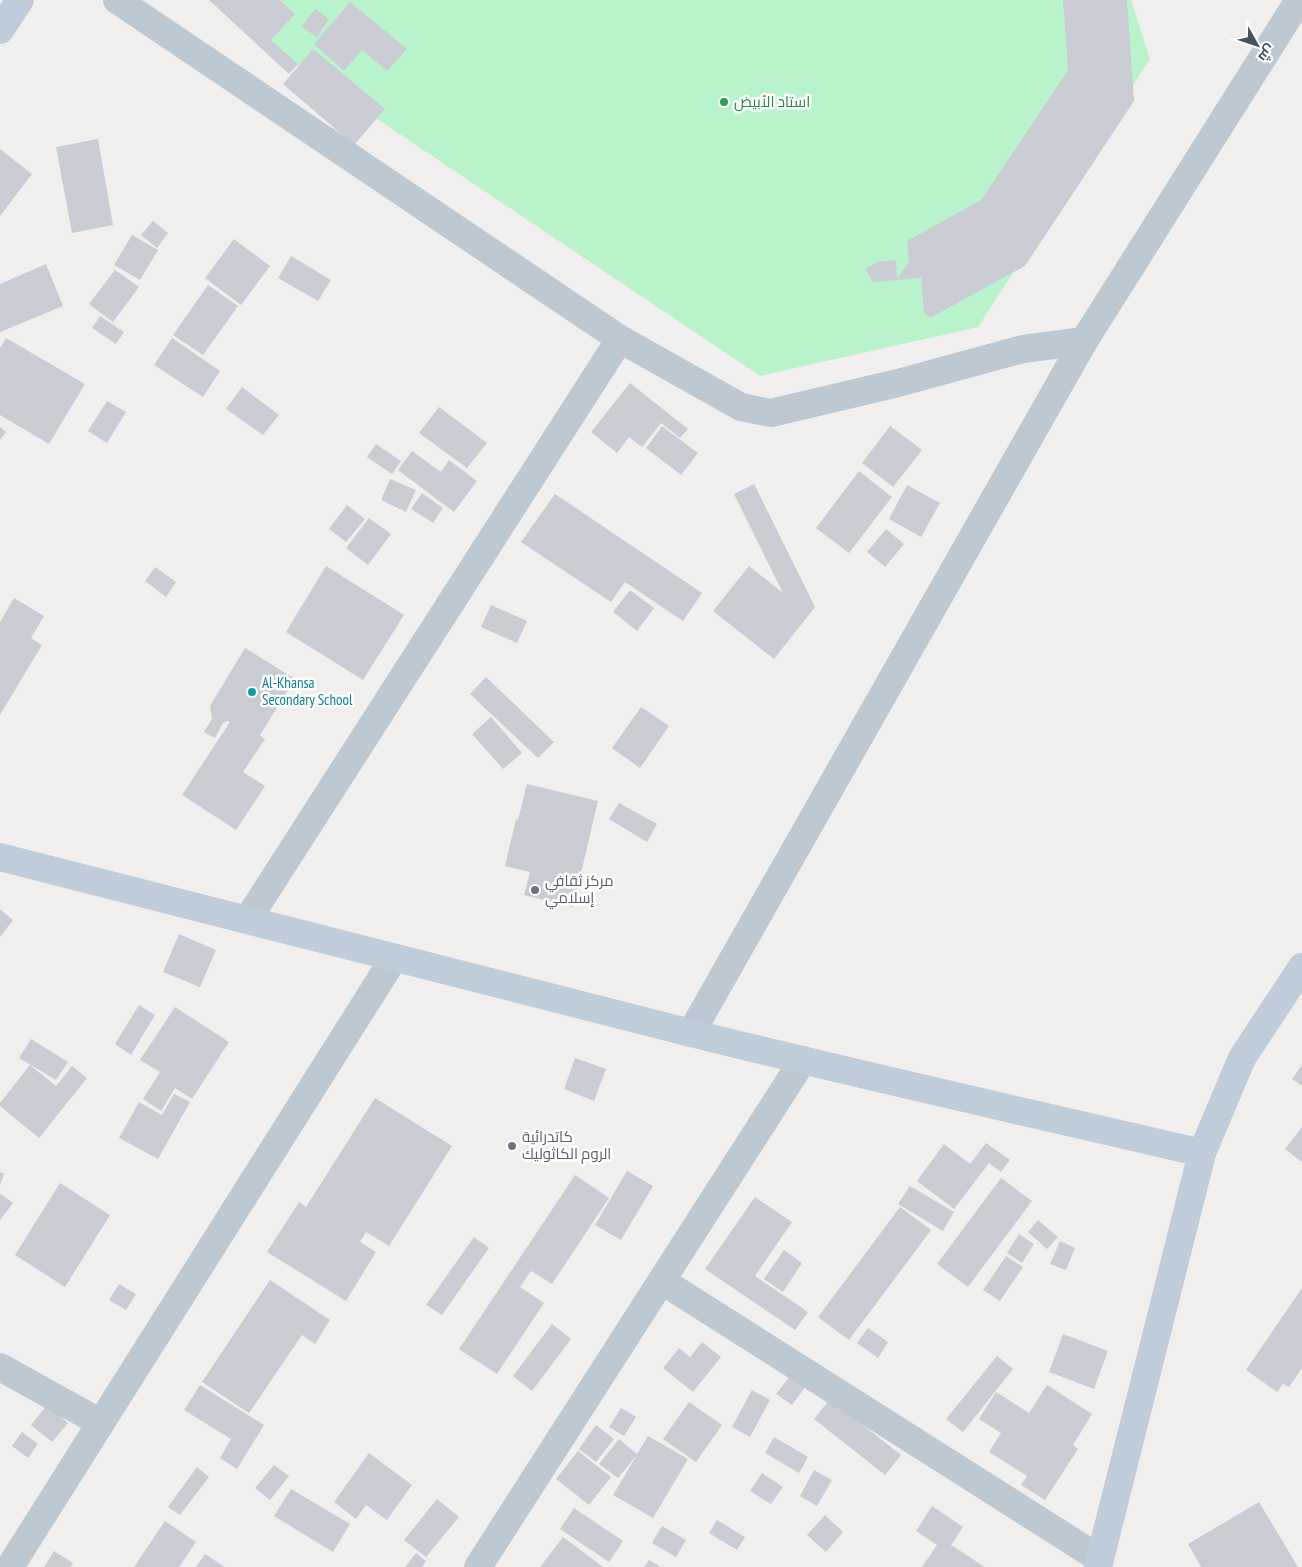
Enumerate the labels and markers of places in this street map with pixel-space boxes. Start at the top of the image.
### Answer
place label: استاد الأبيض [734,92,810,112]
marker: استاد الأبيض [718,96,730,108]
place label: Al-Khansa Secondary School [262,673,353,709]
marker: Al-Khansa Secondary School [246,686,258,698]
place label: مركز ثقافي إسلامي [545,871,614,910]
marker: مركز ثقافي إسلامي [529,884,541,896]
place label: كاتدرائية الروم الكاثوليك [522,1127,611,1164]
marker: كاتدرائية الروم الكاثوليك [506,1140,518,1152]

